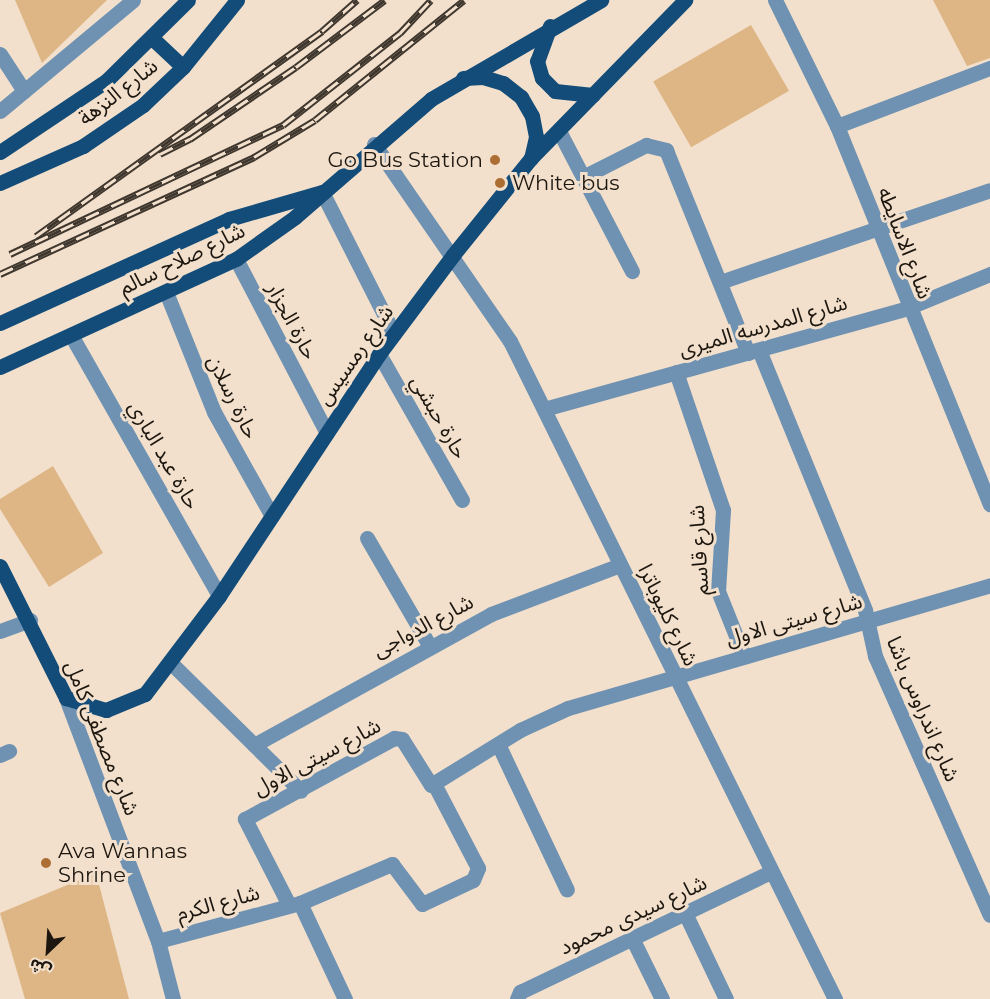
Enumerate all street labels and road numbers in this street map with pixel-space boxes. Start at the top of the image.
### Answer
street label: شارع النزهة [73,53,163,131]
street label: شارع الاسايطه [872,184,938,302]
street label: شارع صلاح سالم [115,218,249,300]
street label: حارة الجزار [261,278,323,364]
street label: شارع المدرسه الميرى [676,290,850,362]
street label: شارع رمسيس [311,300,399,410]
street label: حارة رسلان [202,351,264,443]
street label: حارة حبشي [405,371,473,463]
street label: حارة عبد الباري [123,396,205,514]
street label: شارع قاسم [684,504,714,596]
street label: شارع كليوباترا [633,560,703,670]
street label: شارع سيتى الاول [723,588,865,652]
street label: شارع الدواجى [368,589,478,663]
street label: شارع اندراوس باشا [881,633,965,785]
street label: شارع مصطفى كامل [59,657,145,819]
street label: شارع سيتى الاول [249,713,385,801]
street label: شارع سيدى محمود [555,870,711,960]
street label: شارع الكرم [174,880,262,926]

